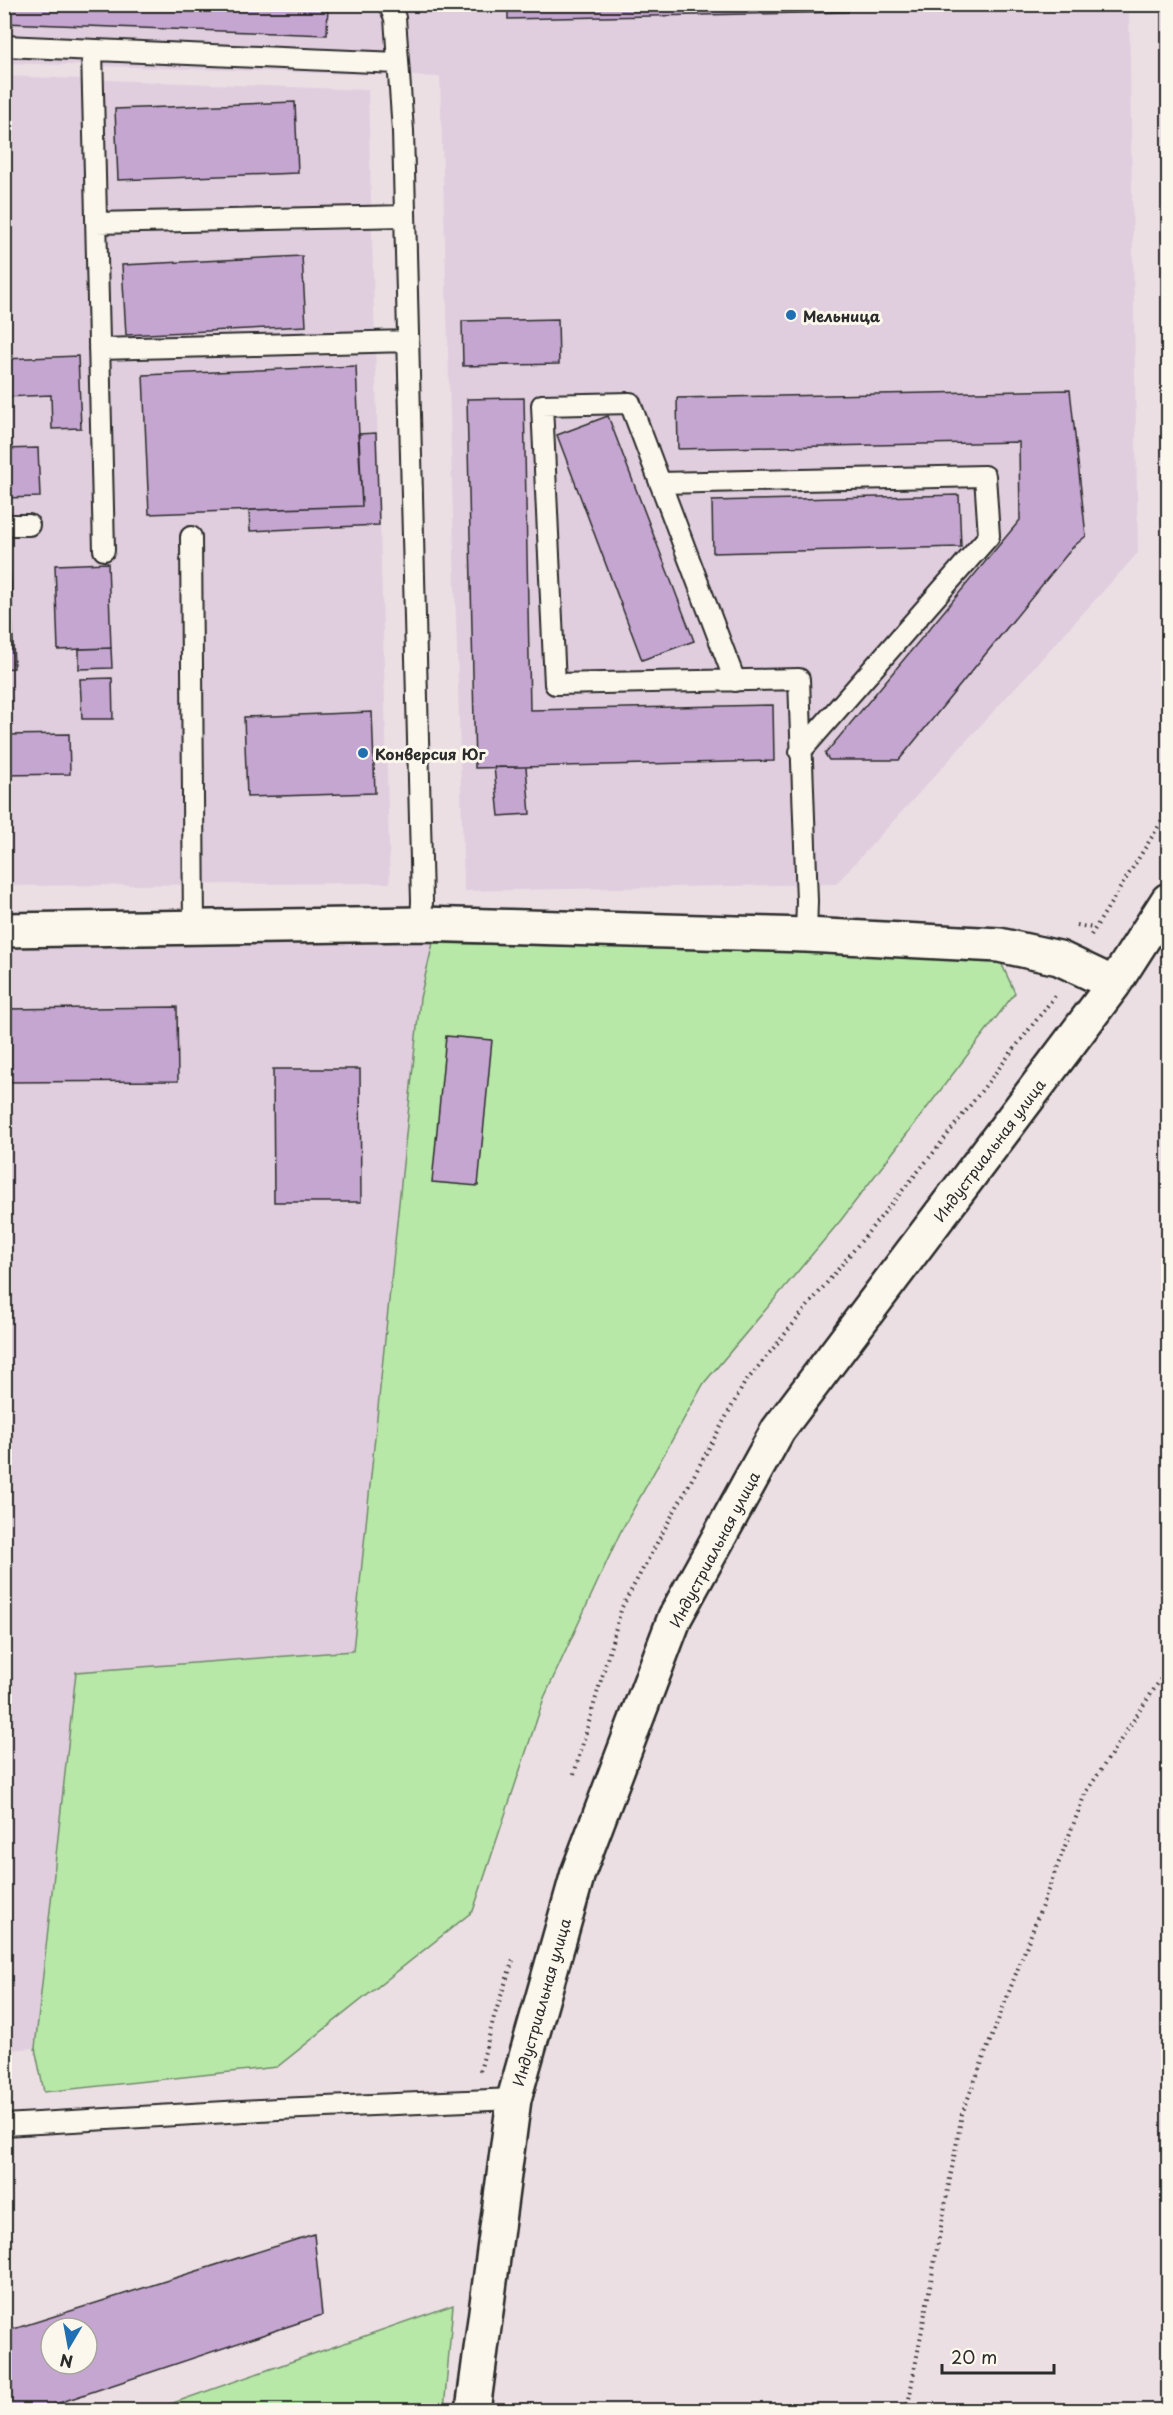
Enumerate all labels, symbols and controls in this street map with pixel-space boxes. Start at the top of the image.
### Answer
place label: Мельница [803,304,881,327]
marker: Мельница [784,308,798,322]
place label: Конверсия Юг [375,742,487,765]
marker: Конверсия Юг [356,746,370,760]
street label: Индустриальная улица [928,1073,1051,1226]
street label: Индустриальная улица [663,1466,765,1631]
street label: Индустриальная улица [506,1915,576,2089]
north arrow [39,2316,99,2376]
scale bar [942,2337,1054,2375]
text: 20 m [951,2343,997,2370]
text: N [58,2349,75,2375]

